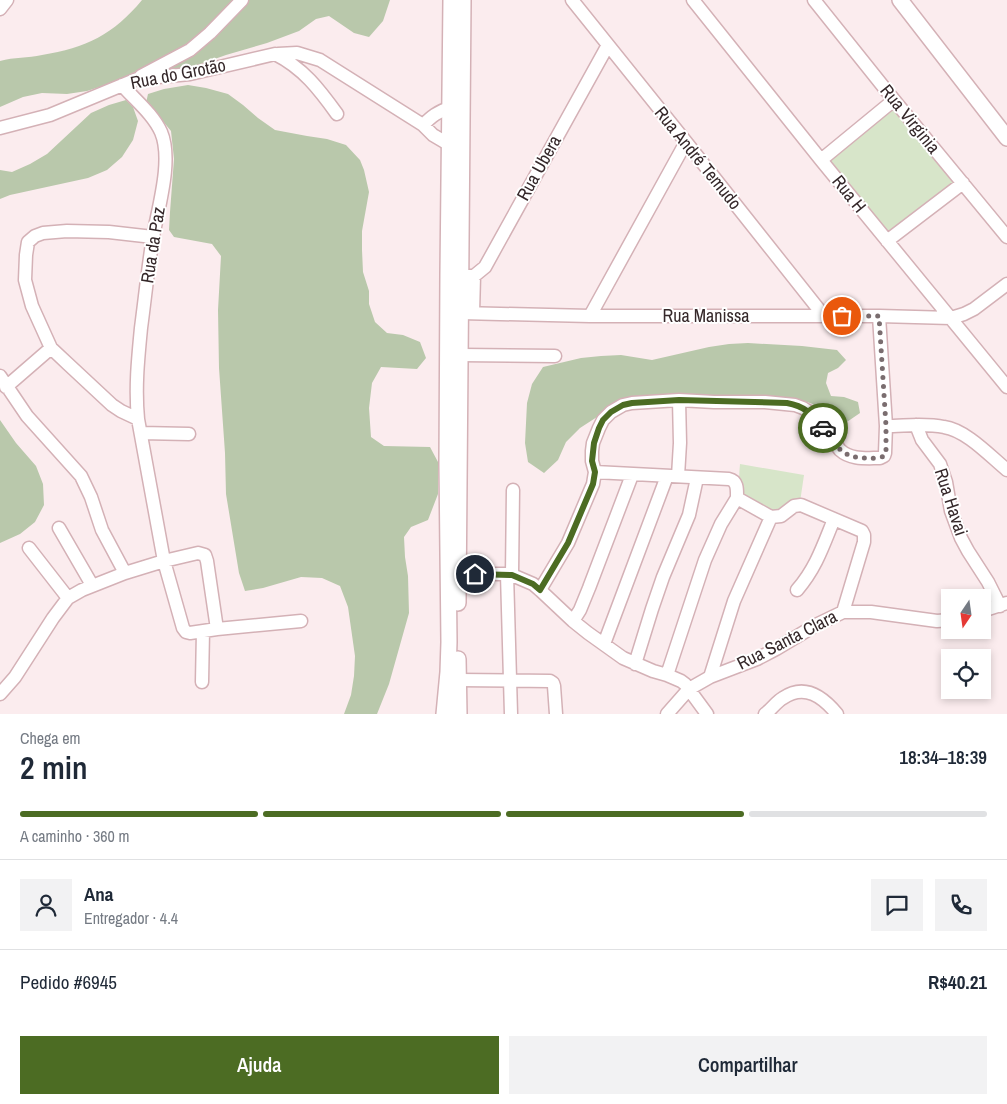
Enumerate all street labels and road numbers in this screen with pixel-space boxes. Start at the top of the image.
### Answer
street label: Rua do Grotão [128,52,228,95]
street label: Rua Virginia [875,79,946,159]
street label: Rua André Temudo [649,101,748,215]
street label: Rua Ubera [510,130,567,205]
street label: Rua H [827,170,872,218]
street label: Rua da Paz [134,205,171,285]
street label: Rua Manissa [663,303,749,328]
street label: Rua Havai [929,465,974,539]
street label: Rua Santa Clara [732,604,841,675]

